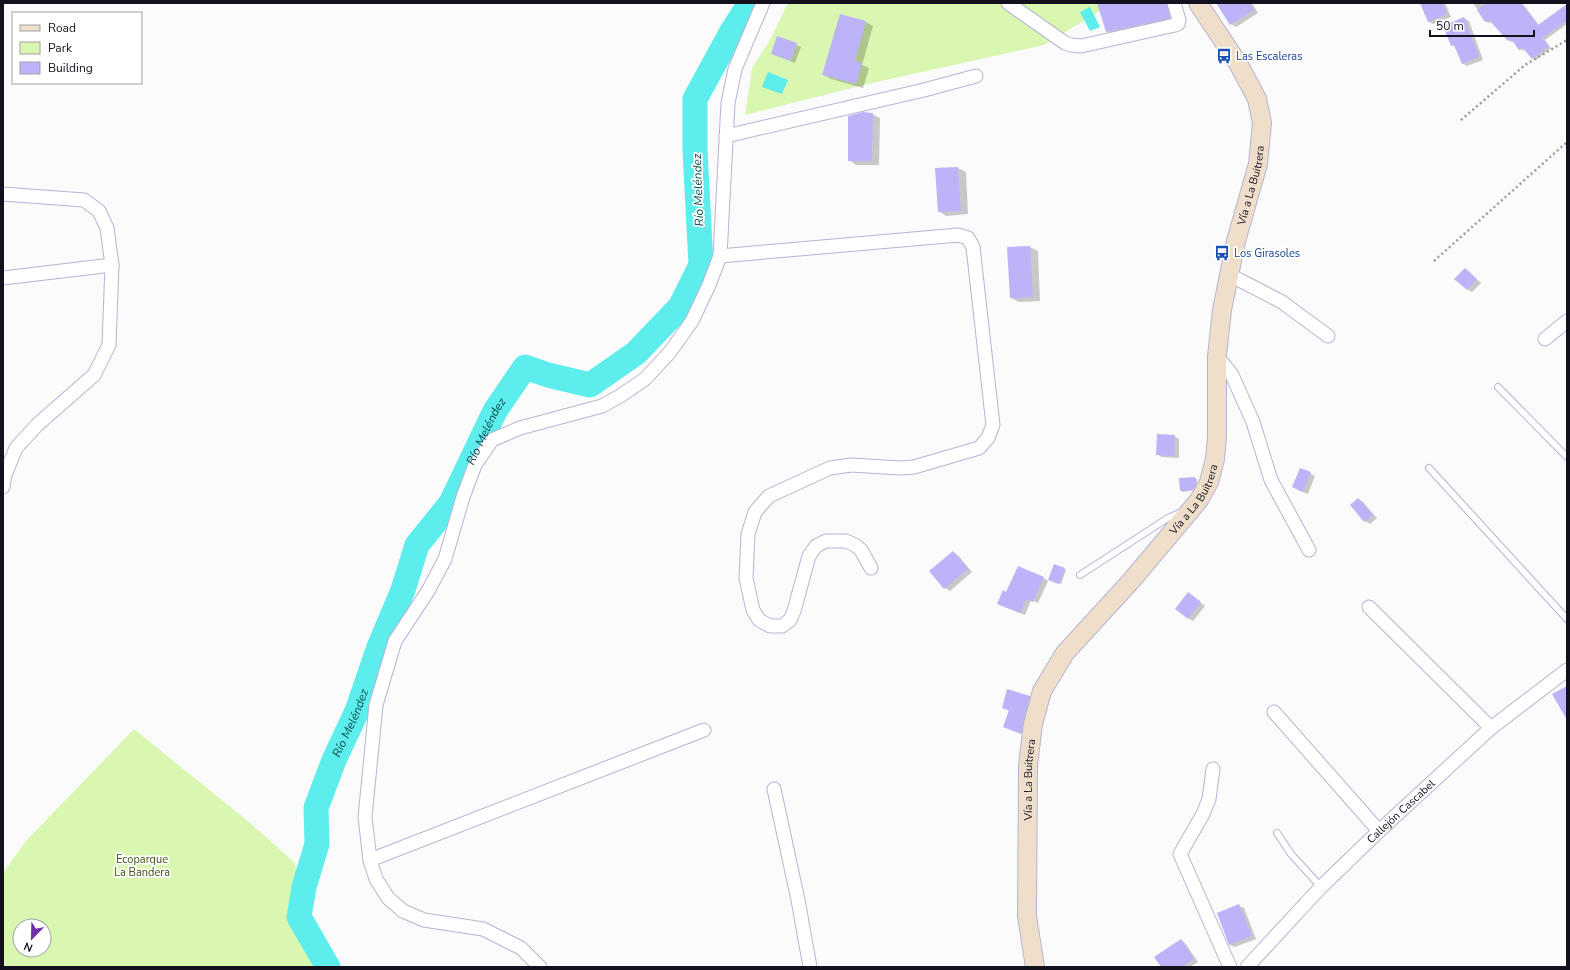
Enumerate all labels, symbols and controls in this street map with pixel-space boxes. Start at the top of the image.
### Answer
legend [12,12,142,84]
scale bar [1430,12,1534,38]
text: 50 m [1436,18,1464,34]
text: Road [48,20,76,36]
text: Park [48,40,73,56]
bus stop icon: Las Escaleras [1215,47,1233,65]
place label: Las Escaleras [1236,49,1302,64]
text: Building [48,60,93,76]
street label: Vía a La Buitrera [1233,145,1267,228]
water label: Río Meléndez [689,153,707,227]
bus stop icon: Los Girasoles [1213,244,1231,262]
place label: Los Girasoles [1234,246,1300,261]
water label: Río Meléndez [462,394,510,467]
street label: Vía a La Buitrera [1165,462,1221,538]
water label: Río Meléndez [329,686,372,760]
street label: Vía a La Buitrera [1020,738,1039,822]
street label: Callejón Cascabel [1363,775,1439,847]
park label: Ecoparque La Bandera [114,852,170,880]
north arrow [12,918,52,958]
text: N [22,938,35,955]

